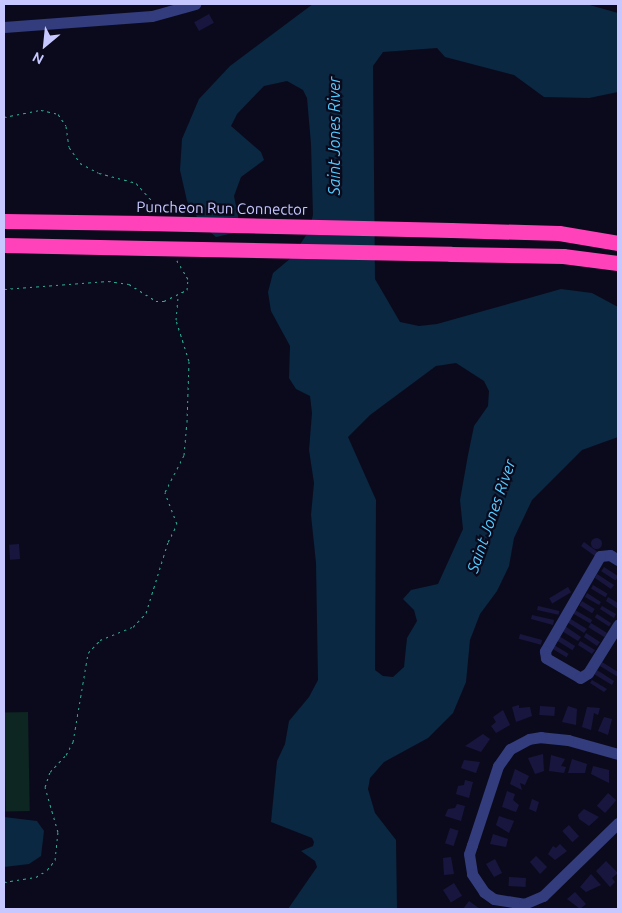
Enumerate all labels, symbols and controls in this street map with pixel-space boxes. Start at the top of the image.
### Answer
north arrow [20,20,70,70]
text: N [30,49,46,68]
water label: Saint Jones River [324,77,344,195]
street label: Puncheon Run Connector [136,198,308,218]
water label: Saint Jones River [463,457,519,575]

